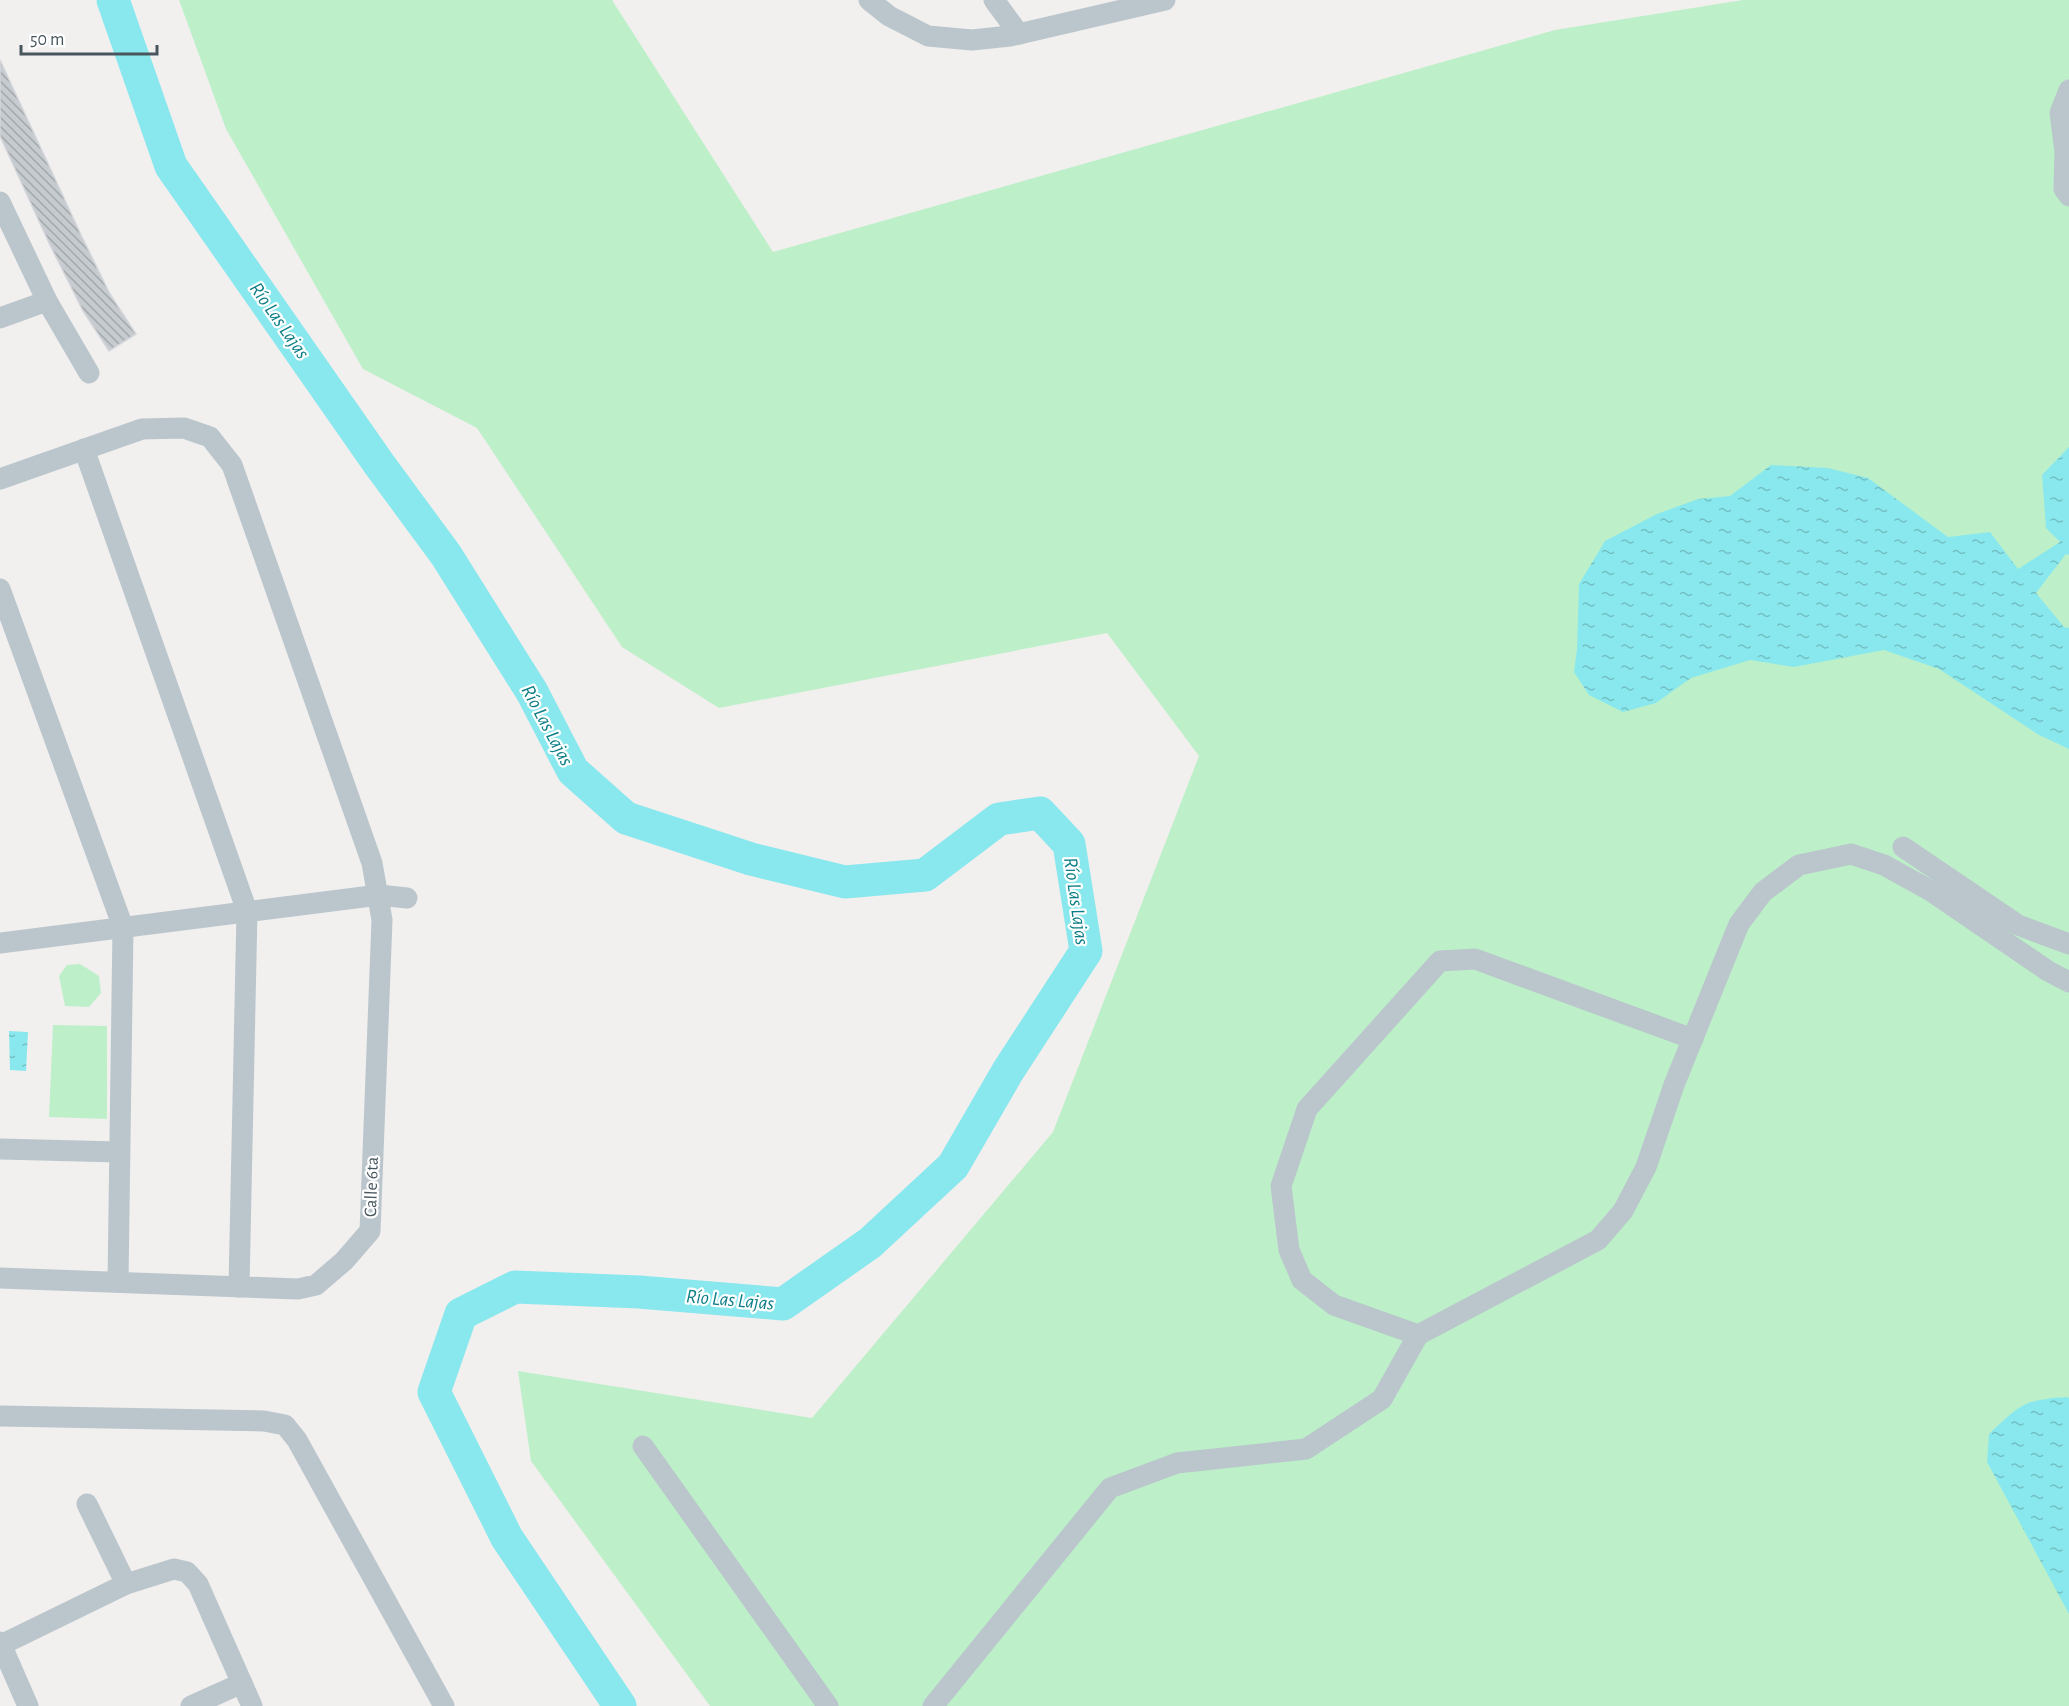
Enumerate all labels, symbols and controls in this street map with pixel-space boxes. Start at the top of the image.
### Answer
scale bar [21,18,158,56]
text: 50 m [30,31,64,49]
water label: Río Las Lajas [246,279,313,363]
water label: Río Las Lajas [518,682,577,770]
water label: Río Las Lajas [1060,856,1092,947]
street label: Calle 6ta [362,1157,382,1218]
water label: Río Las Lajas [685,1286,775,1314]

